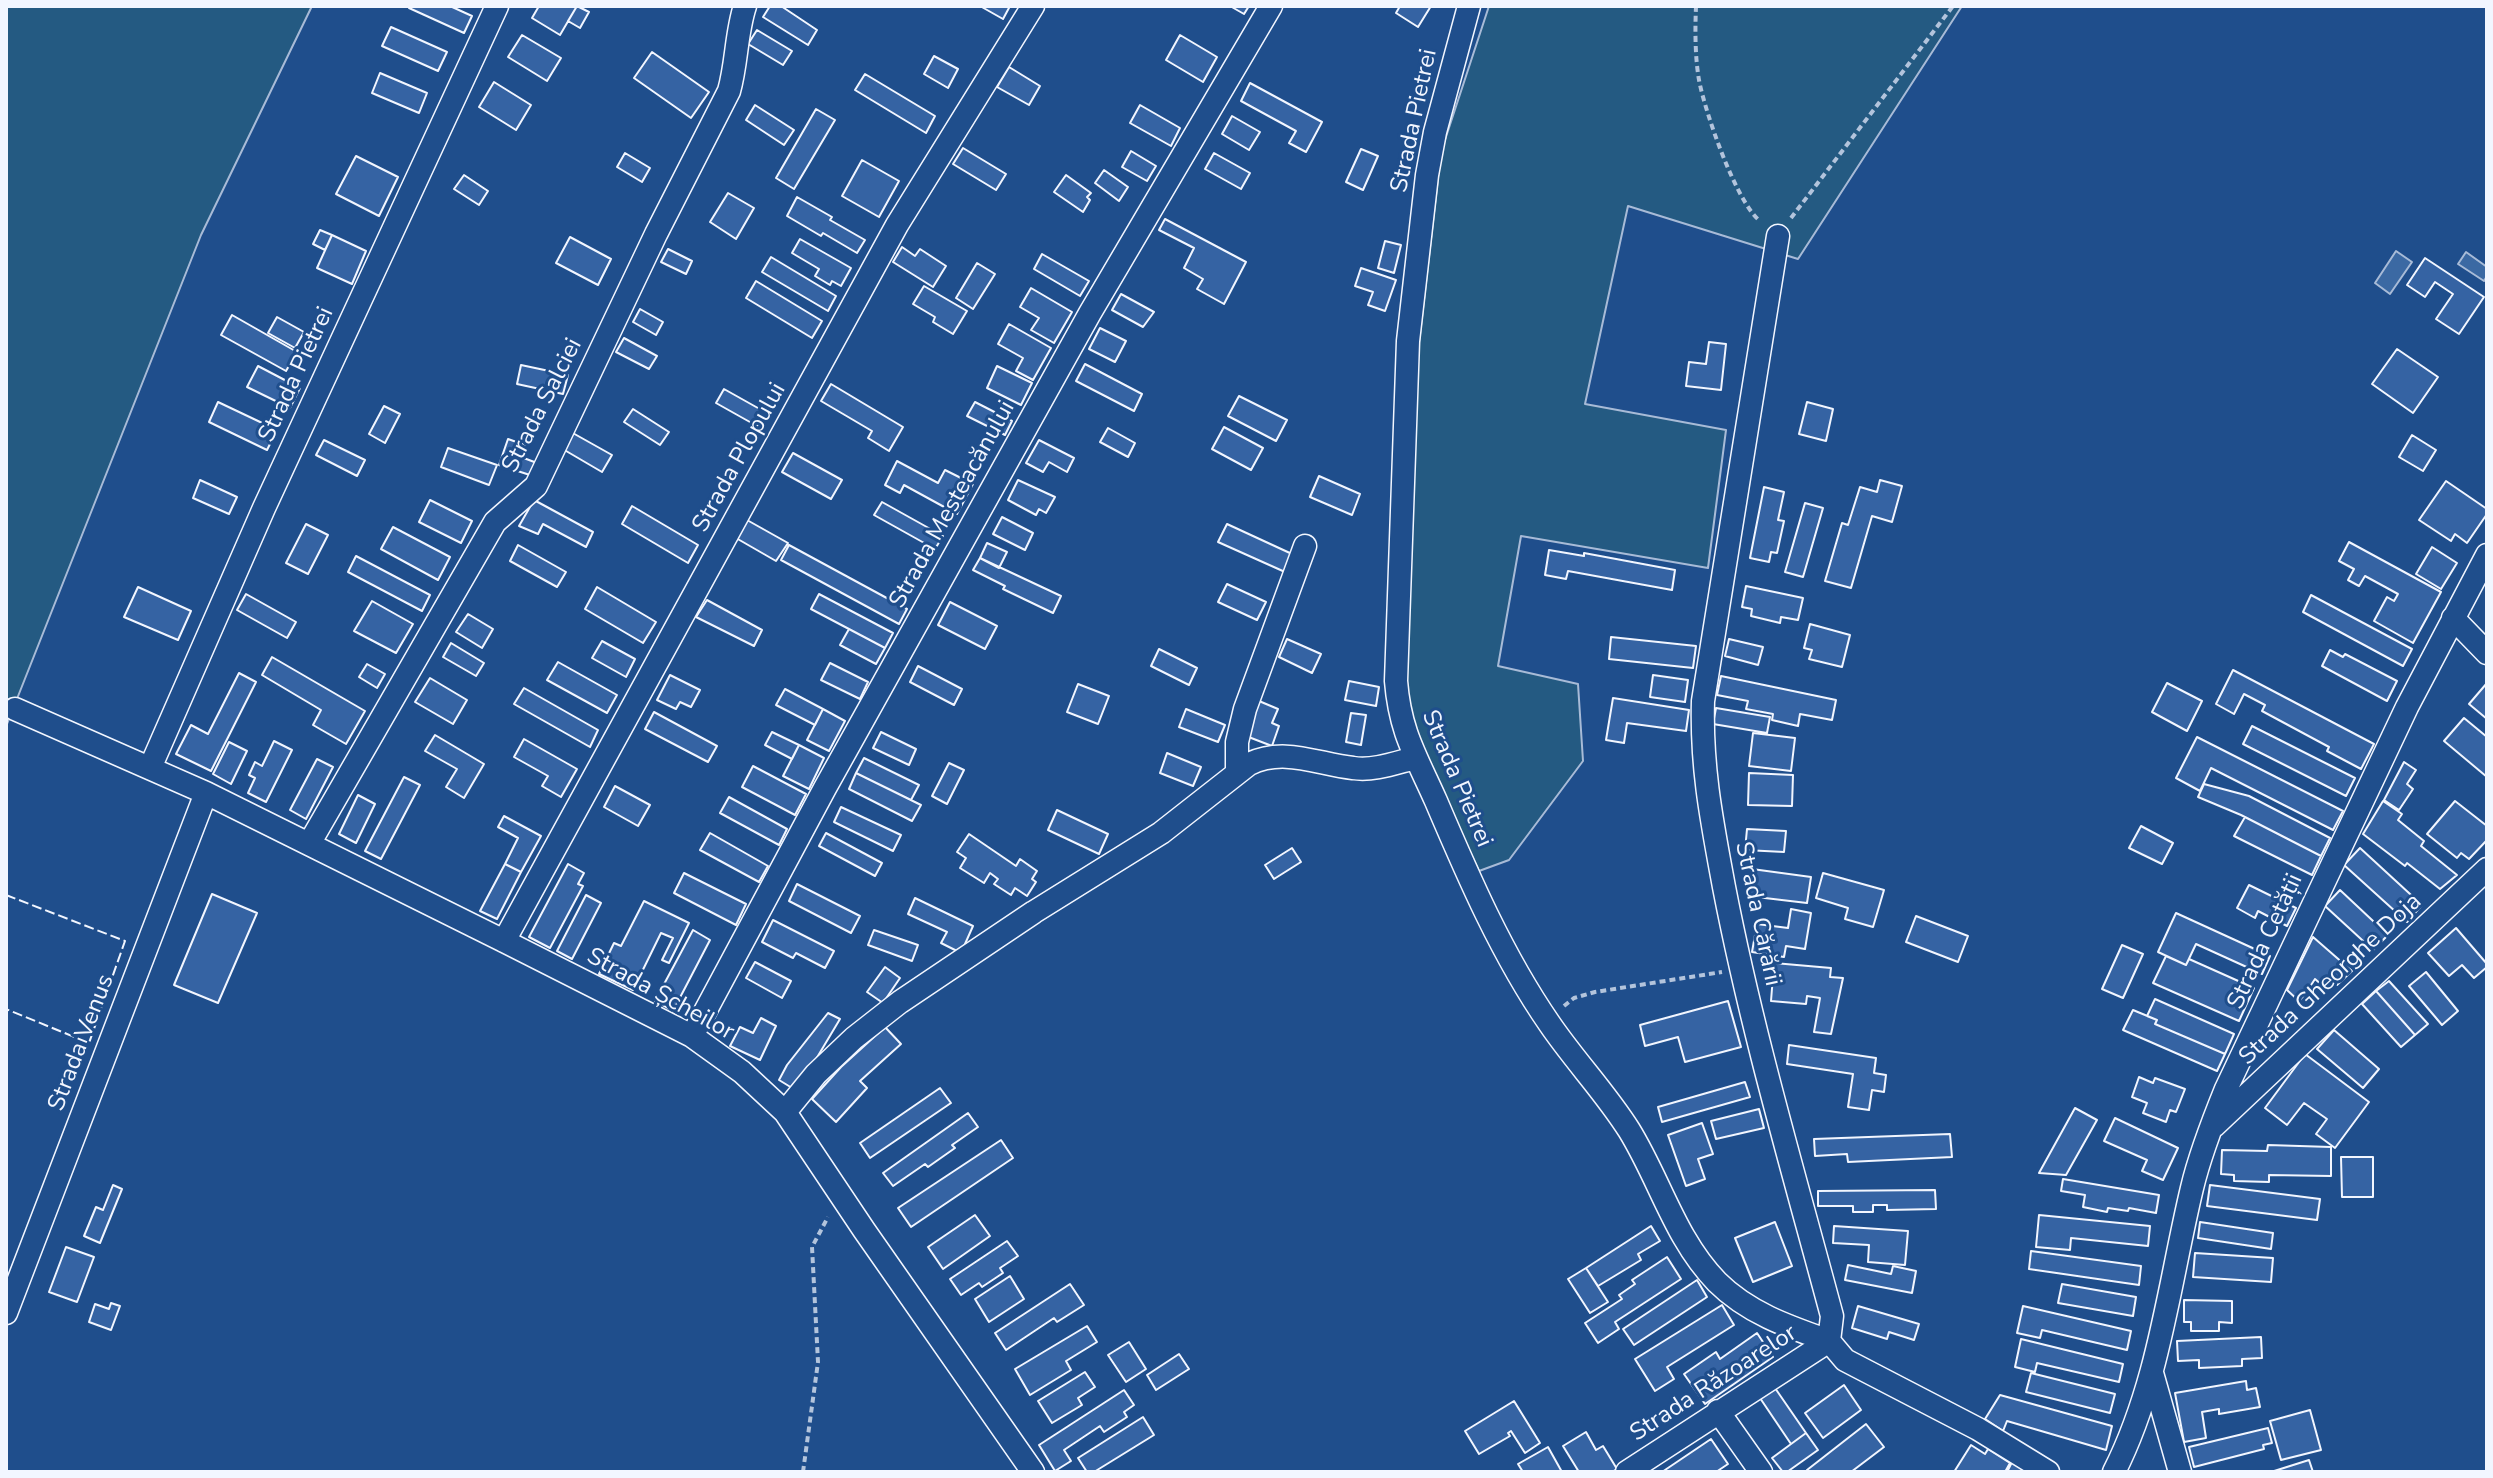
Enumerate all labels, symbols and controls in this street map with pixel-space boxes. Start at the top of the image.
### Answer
street label: Strada Pietrei [1386,47,1444,195]
street label: Strada Pietrei [253,303,341,447]
street label: Strada Salciei [497,334,589,478]
street label: Strada Plopului [687,378,793,538]
street label: Strada Mesteacănului [884,396,1022,614]
street label: Strada Pietrei [1414,706,1498,852]
street label: Strada Cărării [1728,839,1786,989]
street label: Strada Cetății [2222,870,2310,1014]
street label: Strada Gheorghe Doja [2234,888,2428,1072]
street label: Strada Șcheilor [581,943,739,1047]
street label: Strada Venus [43,971,121,1115]
street label: Strada Răzoarelor [1625,1319,1803,1449]

